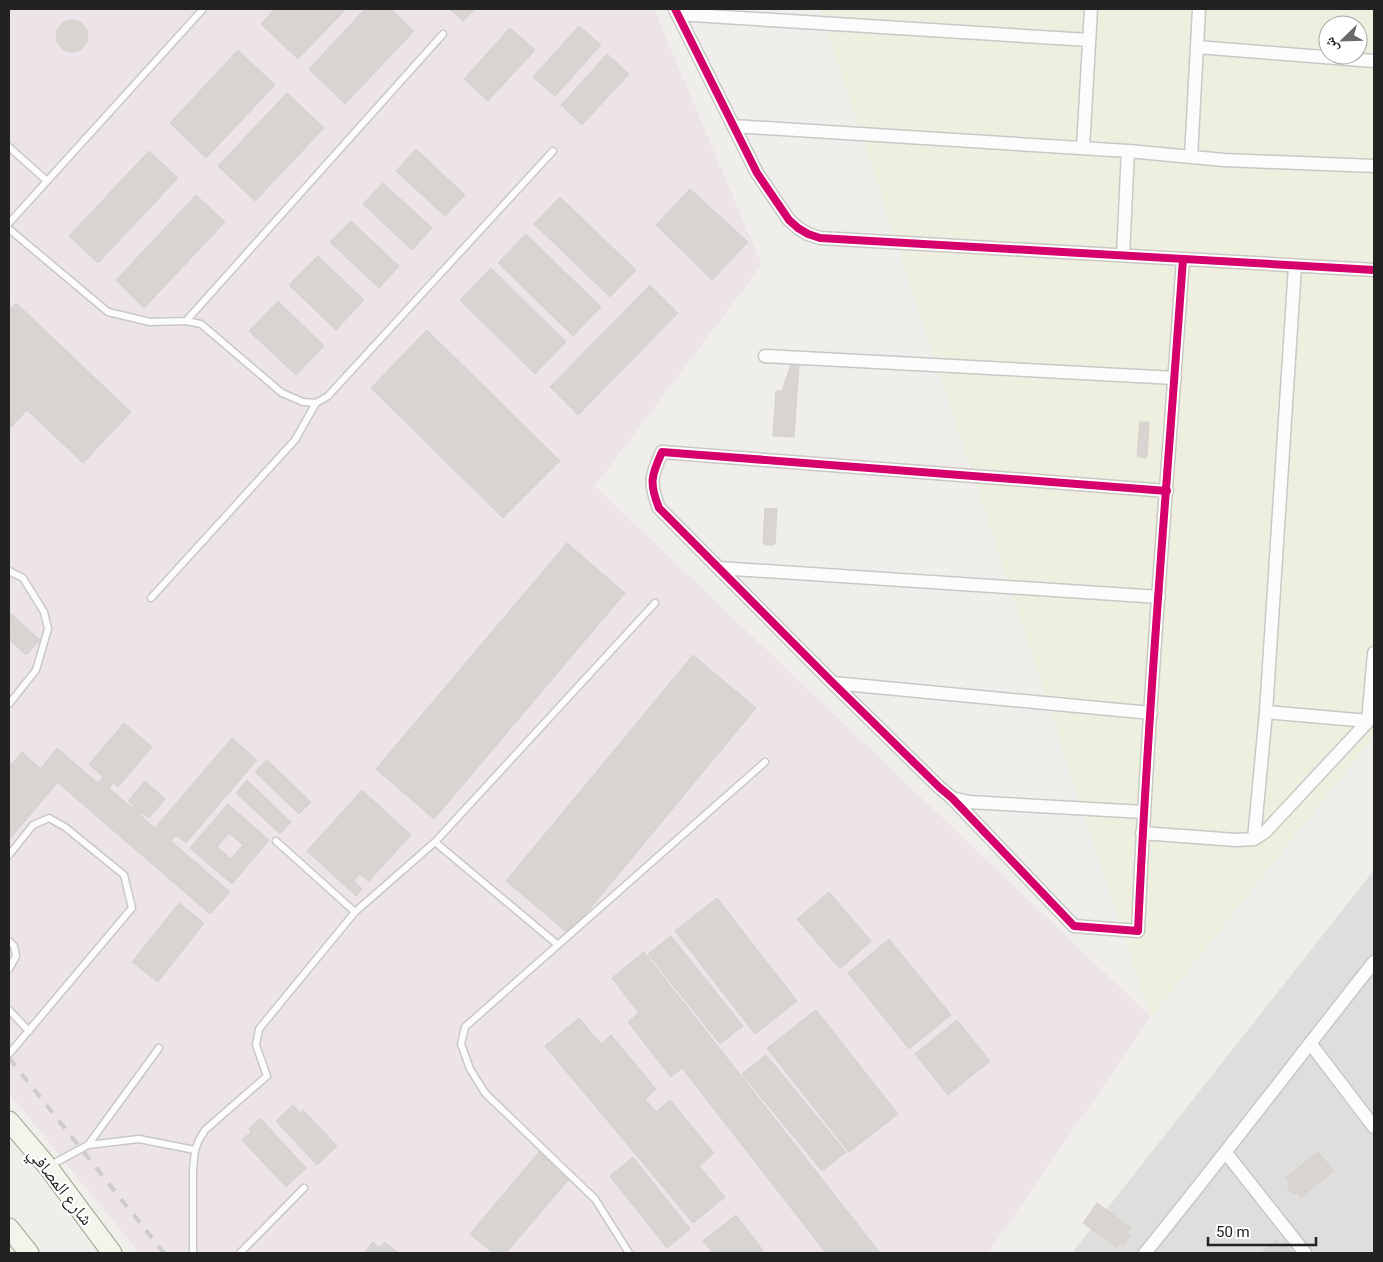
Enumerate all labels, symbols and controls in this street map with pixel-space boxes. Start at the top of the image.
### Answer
north arrow [1318,15,1368,65]
text: ش [1321,35,1342,55]
street label: شارع المصافي [21,1143,98,1232]
scale bar [1208,1214,1316,1246]
text: 50 m [1216,1223,1250,1241]

